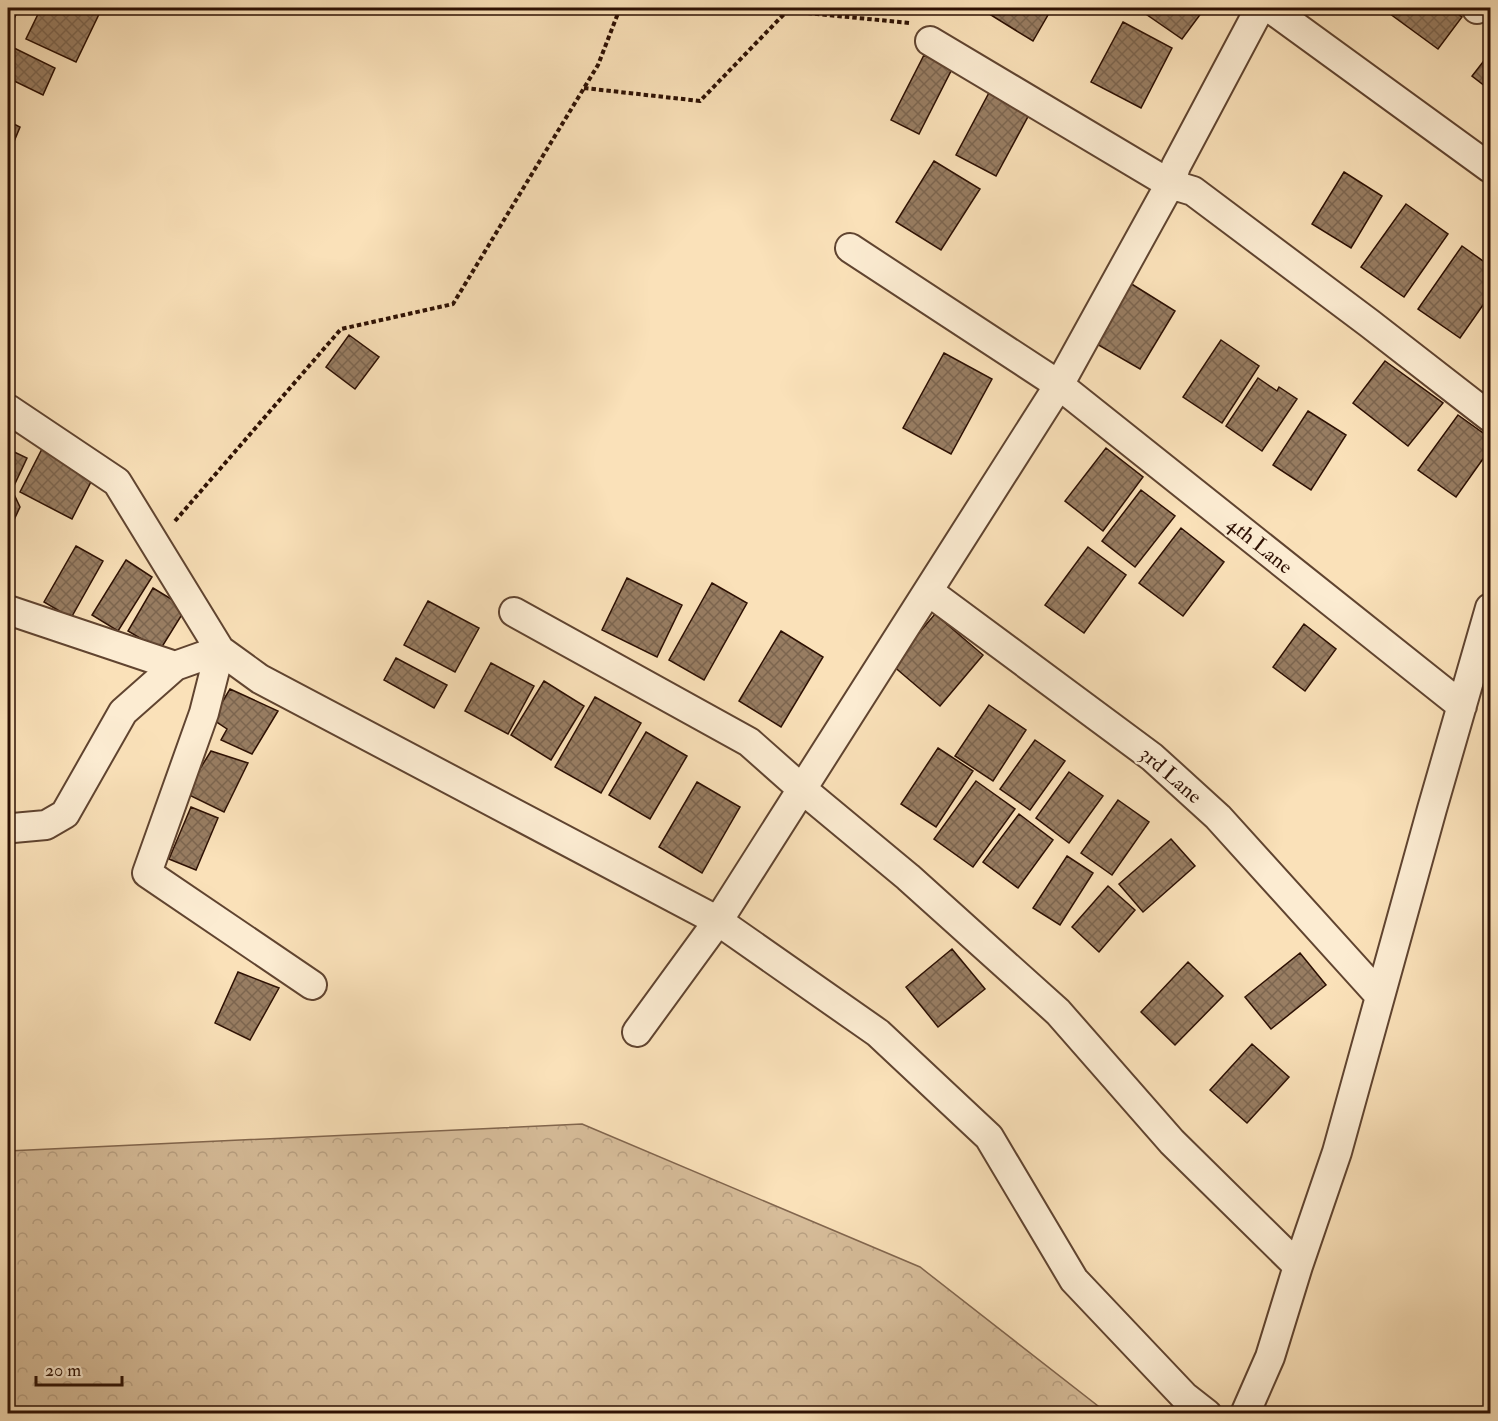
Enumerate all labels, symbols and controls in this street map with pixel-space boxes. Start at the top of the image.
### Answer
street label: 4th Lane [1221,511,1298,580]
street label: 3rd Lane [1134,741,1208,810]
scale bar [36,1349,122,1387]
text: 20 m [45,1359,81,1382]

